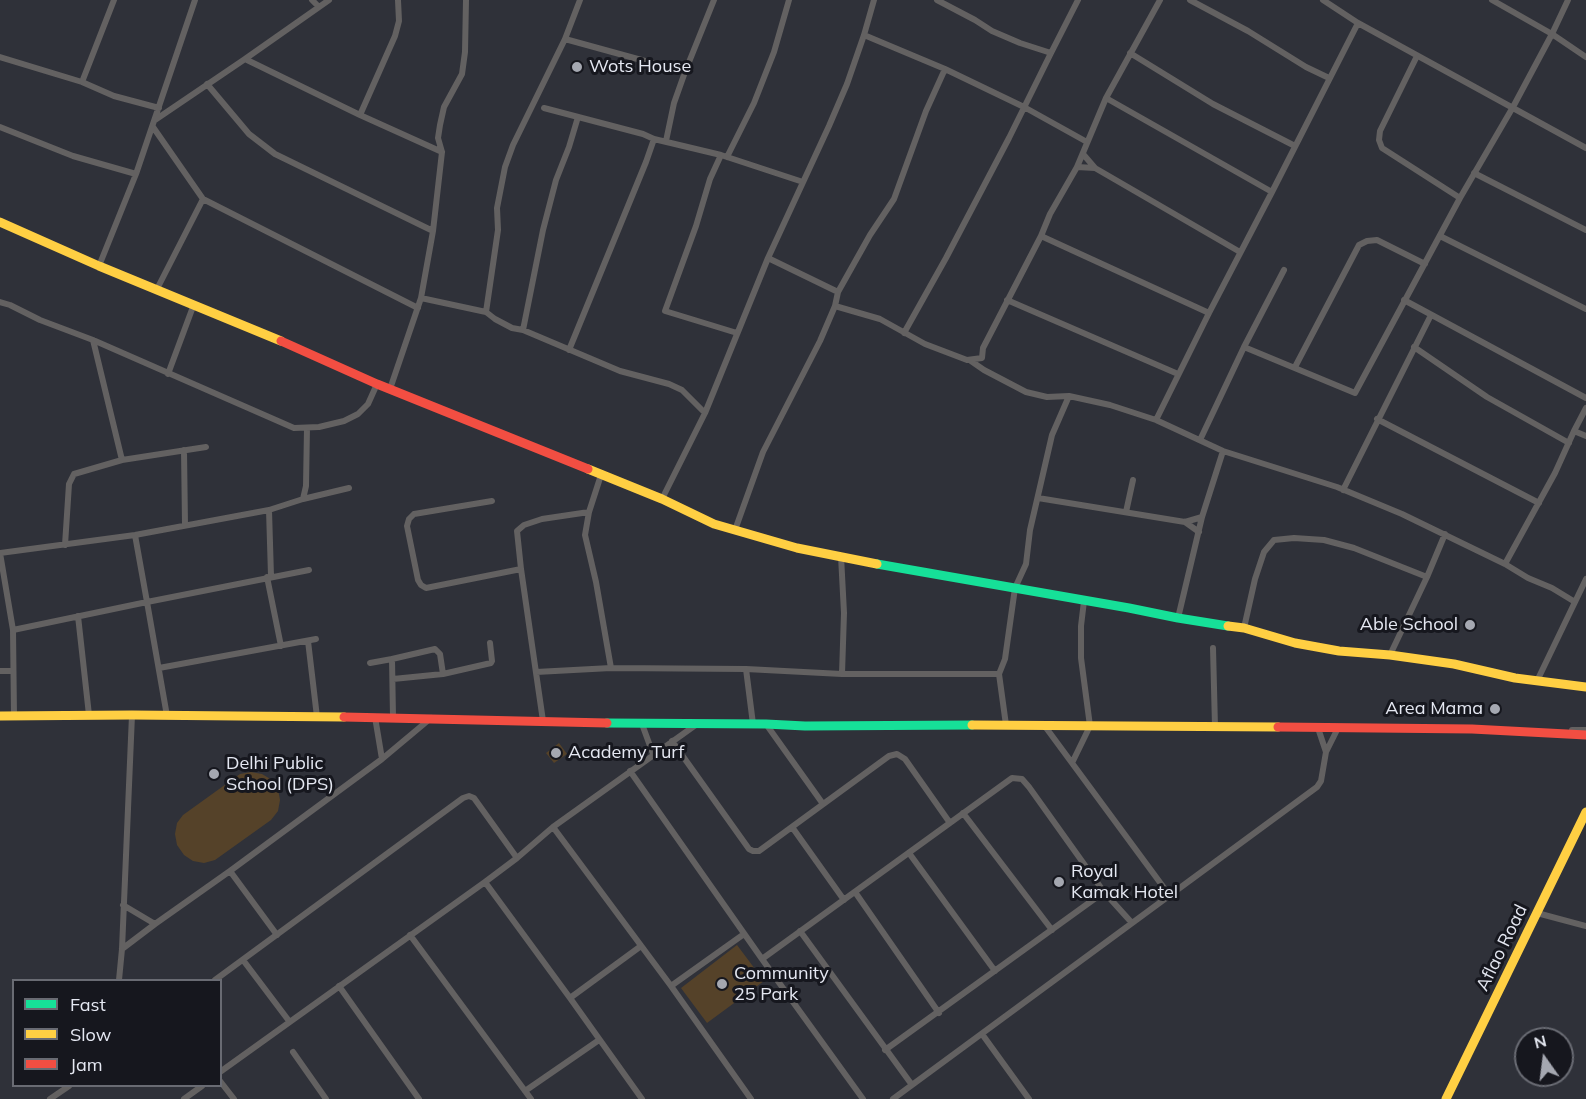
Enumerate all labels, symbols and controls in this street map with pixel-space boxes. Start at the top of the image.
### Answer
place label: Wots House [589,56,691,78]
marker: Wots House [570,60,584,74]
place label: Able School [1360,614,1458,636]
marker: Able School [1463,618,1477,632]
place label: Area Mama [1385,698,1483,720]
marker: Area Mama [1488,702,1502,716]
place label: Academy Turf [568,742,684,764]
marker: Academy Turf [549,746,563,760]
place label: Delhi Public School (DPS) [226,753,334,795]
marker: Delhi Public School (DPS) [207,767,221,781]
place label: Royal Kamak Hotel [1071,861,1178,904]
marker: Royal Kamak Hotel [1052,875,1066,889]
street label: Aflao Road [1472,901,1532,995]
place label: Community 25 Park [734,963,829,1006]
marker: Community 25 Park [715,977,729,991]
legend [12,979,222,1087]
text: Fast [70,993,106,1016]
text: Slow [70,1023,111,1046]
north arrow [1514,1027,1574,1087]
text: N [1532,1030,1548,1053]
text: Jam [70,1053,103,1076]

